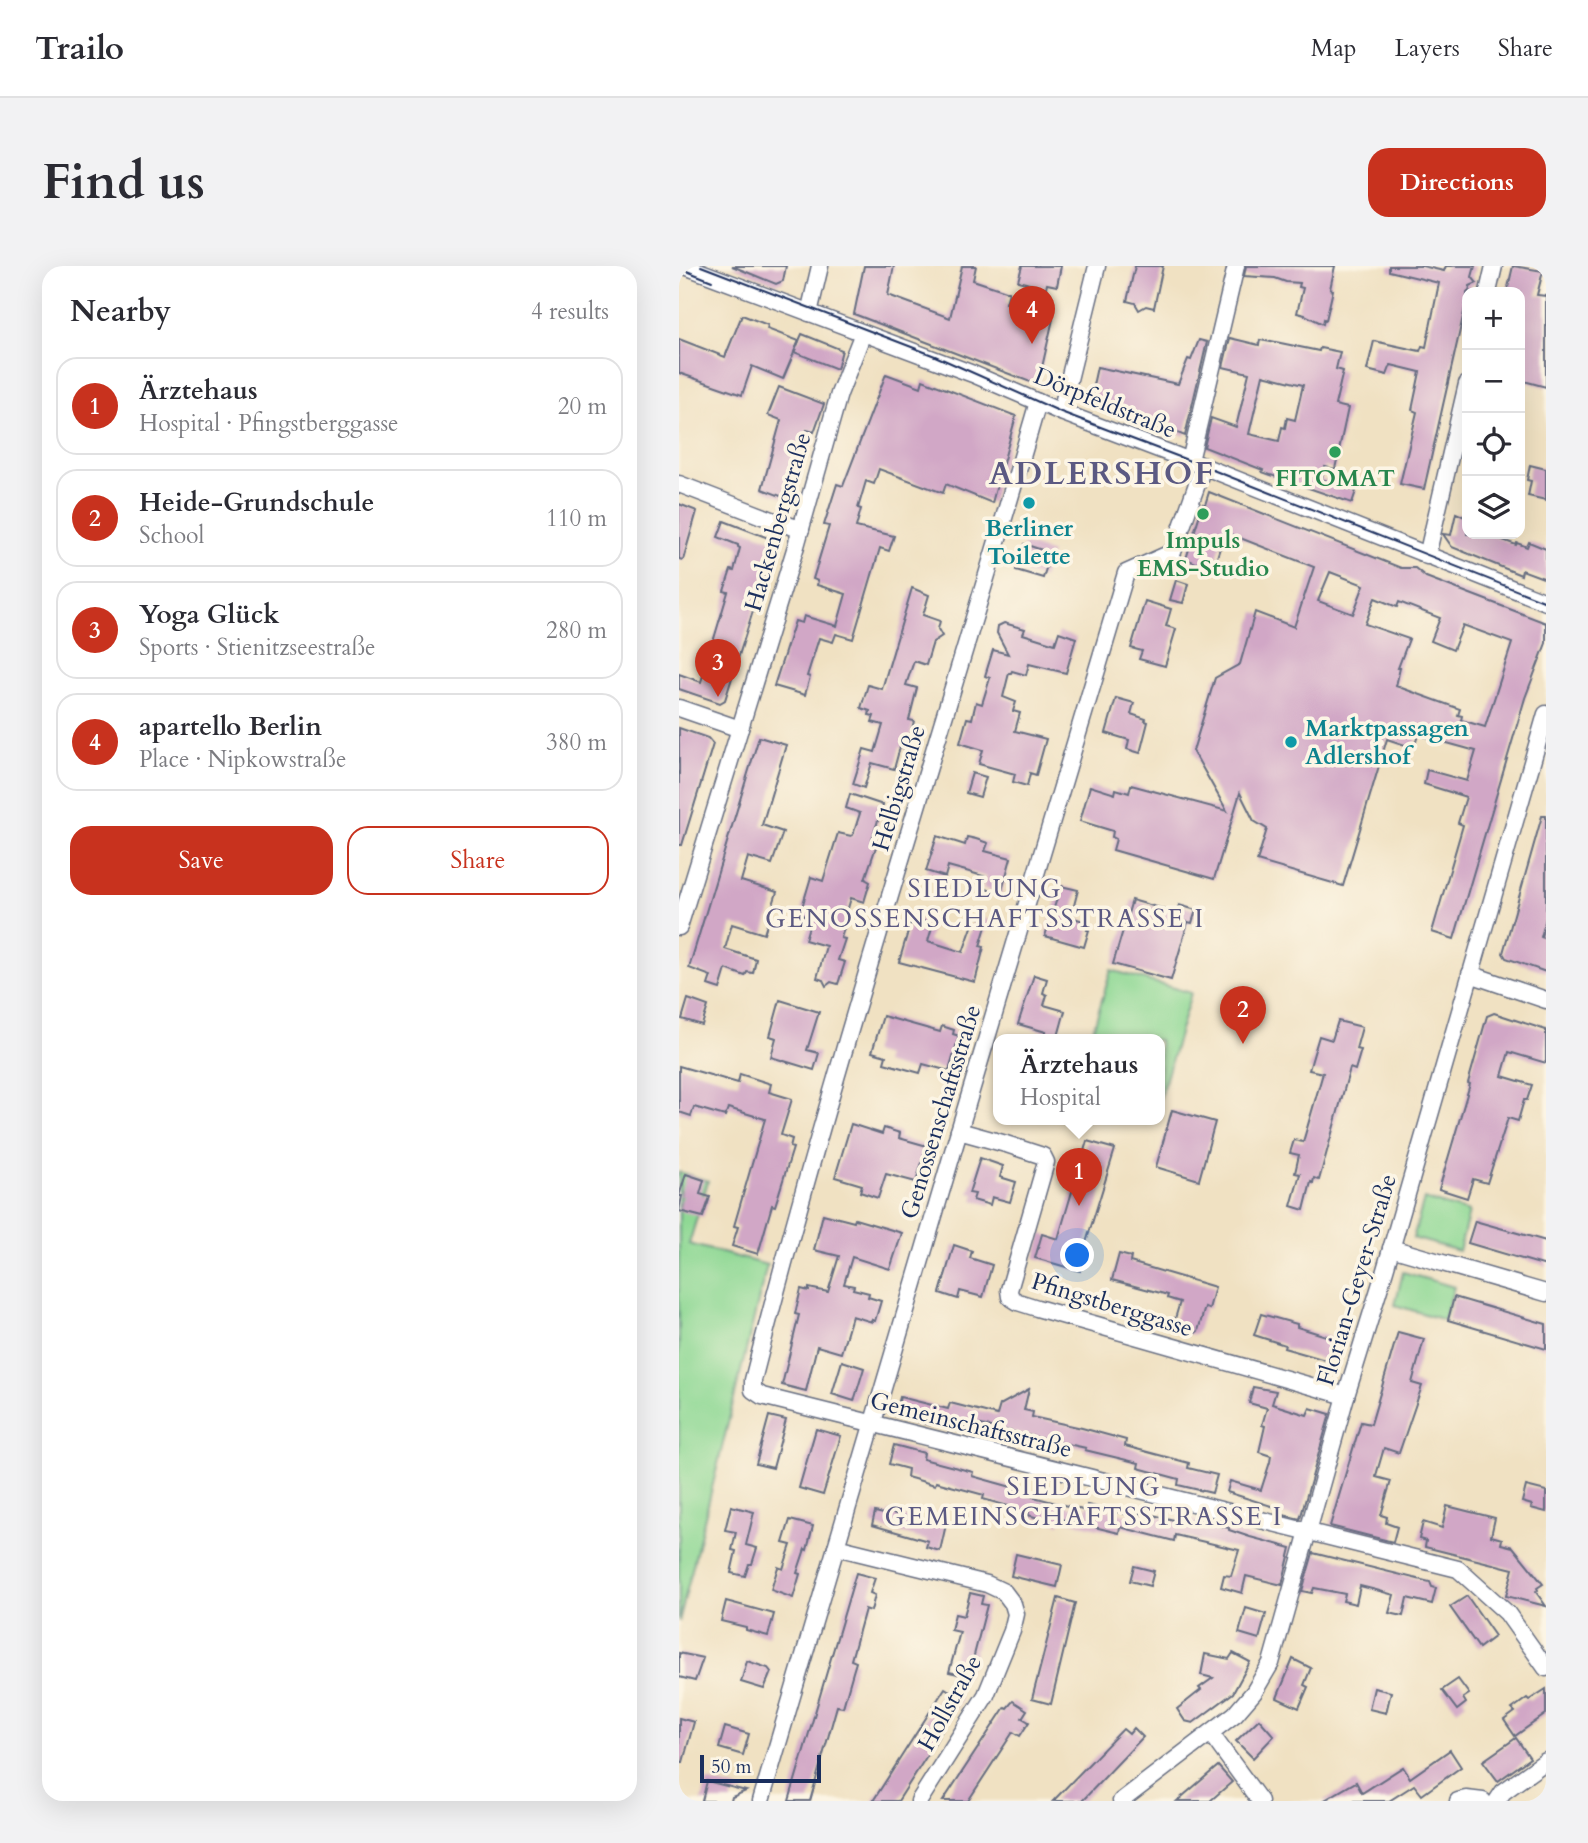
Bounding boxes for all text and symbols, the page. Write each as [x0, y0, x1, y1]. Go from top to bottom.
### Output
text: Trailo [35, 26, 124, 71]
text: Map [1311, 32, 1357, 65]
text: Layers [1395, 32, 1460, 65]
text: Share [1498, 32, 1553, 65]
button: Directions [1368, 148, 1546, 217]
text: Find us [42, 149, 205, 216]
pin: 4 [1009, 286, 1055, 344]
map controls [1462, 287, 1525, 539]
button: + [1462, 287, 1525, 350]
text: Nearby [70, 291, 171, 332]
text: 4 results [531, 296, 609, 327]
button: − [1462, 350, 1525, 413]
street label: Dörpfeldstraße [1029, 359, 1181, 447]
text: Ärztehaus [139, 373, 258, 408]
text: 1 [89, 391, 101, 422]
text: 20 m [558, 391, 607, 422]
text: Hospital · Pfingstberggasse [139, 408, 399, 439]
button: locate [1462, 413, 1525, 476]
street label: Hackenbergstraße [737, 429, 819, 615]
marker: FITOMAT [1327, 444, 1343, 460]
district label: ADLERSHOF [989, 452, 1215, 496]
place label: FITOMAT [1275, 462, 1395, 495]
button: layers [1462, 476, 1525, 539]
text: Heide-Grundschule [139, 485, 375, 520]
marker: Berliner Toilette [1021, 495, 1037, 511]
text: 2 [89, 503, 101, 534]
text: 110 m [546, 503, 607, 534]
marker: Impuls EMS-Studio [1195, 506, 1211, 522]
place label: Berliner Toilette [985, 512, 1074, 573]
text: School [139, 520, 204, 551]
place label: Impuls EMS-Studio [1137, 524, 1269, 585]
text: Yoga Glück [139, 597, 279, 632]
text: 3 [89, 615, 101, 646]
text: 280 m [546, 615, 607, 646]
text: Sports · Stienitzseestraße [139, 632, 376, 663]
pin: 3 [695, 639, 741, 697]
text: apartello Berlin [139, 709, 322, 744]
place label: Marktpassagen Adlershof [1305, 712, 1470, 773]
street label: Helbigstraße [864, 721, 934, 855]
text: 4 [89, 727, 101, 758]
text: 380 m [546, 727, 607, 758]
marker: Marktpassagen Adlershof [1283, 734, 1299, 750]
text: Place · Nipkowstraße [139, 744, 346, 775]
button: Save [70, 826, 333, 895]
button: Share [347, 826, 609, 895]
district label: SIEDLUNG GENOSSENSCHAFTSSTRASSE I [765, 871, 1205, 936]
pin: 2 [1220, 986, 1266, 1044]
street label: Genossenschaftsstraße [893, 1001, 989, 1223]
popup [993, 1034, 1165, 1125]
text: Ärztehaus [1020, 1047, 1138, 1082]
text: Hospital [1020, 1082, 1101, 1113]
pin: 1 [1056, 1148, 1102, 1206]
street label: Florian-Geyer-Straße [1309, 1170, 1405, 1390]
your location [1060, 1238, 1094, 1272]
street label: Pfingstberggasse [1027, 1265, 1197, 1345]
street label: Gemeinschaftsstraße [867, 1384, 1075, 1466]
district label: SIEDLUNG GEMEINSCHAFTSSTRASSE I [885, 1469, 1283, 1534]
street label: Hollstraße [910, 1649, 990, 1757]
scale bar [700, 1752, 821, 1784]
text: 50 m [711, 1754, 752, 1780]

